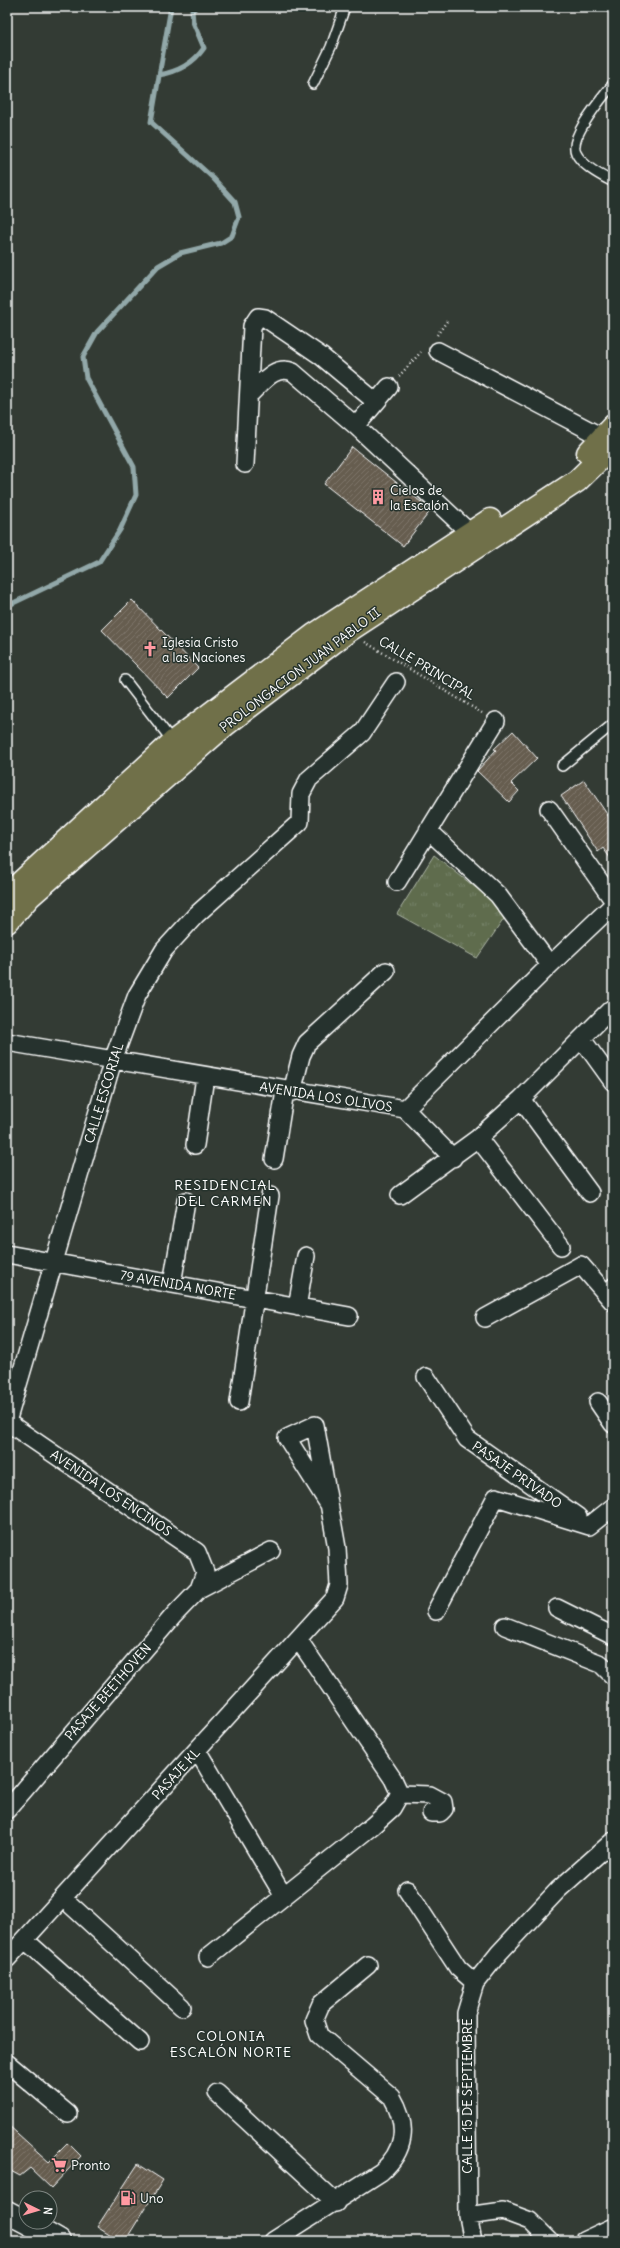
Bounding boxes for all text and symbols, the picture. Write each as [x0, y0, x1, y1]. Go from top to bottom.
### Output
place label: Cielos de la Escalón [390, 482, 449, 514]
building icon: Cielos de la Escalón [369, 488, 387, 506]
street label: PROLONGACION JUAN PABLO II [216, 604, 384, 736]
street label: CALLE PRINCIPAL [376, 632, 478, 704]
place label: Iglesia Cristo a las Naciones [162, 634, 245, 666]
church icon: Iglesia Cristo a las Naciones [141, 640, 159, 658]
street label: CALLE ESCORIAL [81, 1041, 127, 1145]
street label: AVENIDA LOS OLIVOS [258, 1078, 394, 1116]
district label: RESIDENCIAL DEL CARMEN [174, 1176, 276, 1210]
street label: 79 AVENIDA NORTE [119, 1266, 238, 1304]
street label: PASAJE PRIVADO [469, 1438, 565, 1512]
street label: AVENIDA LOS ENCINOS [47, 1446, 175, 1540]
street label: PASAJE BEETHOVEN [61, 1640, 155, 1744]
street label: PASAJE KL [148, 1745, 204, 1803]
street label: CALLE 15 DE SEPTIEMBRE [459, 2018, 476, 2174]
district label: COLONIA ESCALÓN NORTE [170, 2027, 292, 2061]
supermarket icon: Pronto [50, 2156, 68, 2174]
place label: Pronto [71, 2157, 110, 2174]
fuel station icon: Uno [119, 2189, 137, 2207]
north arrow [18, 2190, 58, 2230]
place label: Uno [140, 2190, 164, 2207]
text: N [41, 2206, 55, 2215]

